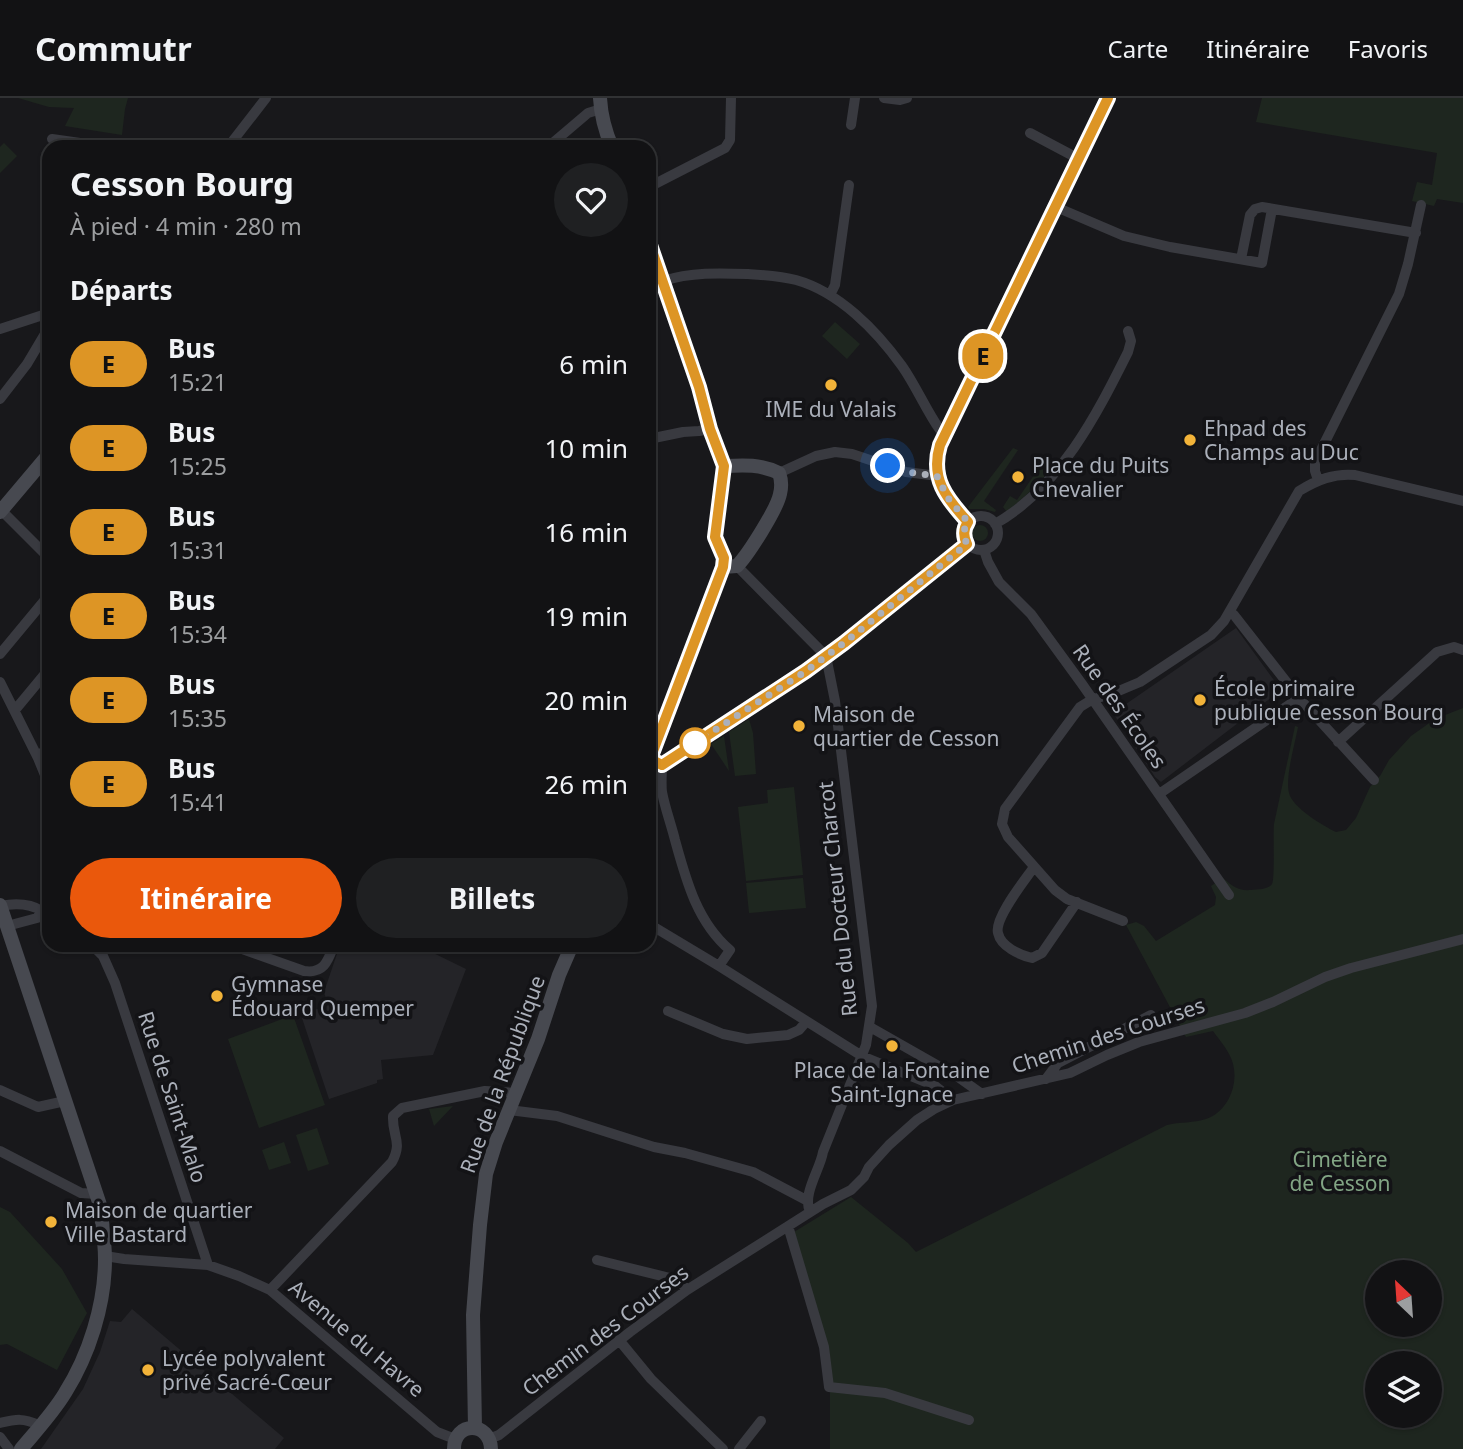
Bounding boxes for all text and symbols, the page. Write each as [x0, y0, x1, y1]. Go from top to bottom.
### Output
text: Commutr [35, 26, 192, 71]
text: Carte [1108, 32, 1168, 65]
text: Itinéraire [1206, 32, 1310, 65]
text: Favoris [1348, 32, 1428, 65]
text: Cesson Bourg [70, 161, 294, 206]
button: heart [554, 163, 628, 237]
text: À pied · 4 min · 280 m [70, 210, 302, 242]
text: Départs [70, 272, 173, 308]
text: Bus [168, 330, 215, 366]
line badge: E [960, 333, 1006, 379]
text: E [976, 339, 990, 372]
text: 6 min [559, 346, 628, 382]
text: E [102, 347, 115, 380]
text: 15:21 [168, 366, 227, 398]
marker: IME du Valais [823, 377, 839, 393]
place label: IME du Valais [765, 395, 897, 423]
text: Bus [168, 414, 215, 450]
place label: Ehpad des Champs au Duc [1204, 414, 1359, 466]
text: 10 min [544, 430, 628, 466]
text: E [102, 431, 115, 464]
marker: Ehpad des Champs au Duc [1182, 432, 1198, 448]
your location [870, 448, 905, 483]
text: 15:25 [168, 450, 227, 482]
place label: Place du Puits Chevalier [1032, 451, 1169, 503]
marker: Place du Puits Chevalier [1010, 469, 1026, 485]
text: Bus [168, 498, 215, 534]
text: 16 min [544, 514, 628, 550]
text: E [102, 515, 115, 548]
text: 15:31 [168, 534, 227, 566]
text: Bus [168, 582, 215, 618]
text: 19 min [544, 598, 628, 634]
text: E [102, 599, 115, 632]
text: 15:34 [168, 618, 227, 650]
street label: Rue des Écoles [1067, 638, 1173, 774]
text: Bus [168, 666, 215, 702]
place label: École primaire publique Cesson Bourg [1214, 674, 1444, 726]
text: 20 min [544, 682, 628, 718]
text: E [102, 683, 115, 716]
marker: École primaire publique Cesson Bourg [1192, 692, 1208, 708]
place label: Maison de quartier de Cesson [813, 700, 999, 752]
text: 15:35 [168, 702, 227, 734]
marker: Maison de quartier de Cesson [791, 718, 807, 734]
unlabelled marker [680, 728, 710, 758]
text: Bus [168, 750, 215, 786]
text: 26 min [544, 766, 628, 802]
text: E [102, 767, 115, 800]
street label: Rue du Docteur Charcot [811, 780, 863, 1018]
text: 15:41 [168, 786, 227, 818]
button: Itinéraire [70, 858, 342, 938]
button: Billets [356, 858, 628, 938]
place label: Gymnase Édouard Quemper [231, 970, 414, 1022]
street label: Rue de la République [453, 971, 551, 1177]
marker: Gymnase Édouard Quemper [209, 988, 225, 1004]
street label: Chemin des Courses [1008, 991, 1208, 1079]
street label: Rue de Saint-Malo [132, 1008, 214, 1186]
marker: Place de la Fontaine Saint-Ignace [884, 1038, 900, 1054]
place label: Place de la Fontaine Saint-Ignace [794, 1056, 990, 1108]
park label: Cimetière de Cesson [1289, 1145, 1391, 1197]
place label: Maison de quartier Ville Bastard [65, 1196, 253, 1248]
marker: Maison de quartier Ville Bastard [43, 1214, 59, 1230]
street label: Chemin des Courses [516, 1258, 694, 1402]
north arrow [1365, 1260, 1442, 1337]
map controls [1365, 1260, 1442, 1428]
street label: Avenue du Havre [283, 1273, 431, 1403]
place label: Lycée polyvalent privé Sacré-Cœur [162, 1344, 332, 1396]
button: layers [1365, 1351, 1442, 1428]
marker: Lycée polyvalent privé Sacré-Cœur [140, 1362, 156, 1378]

